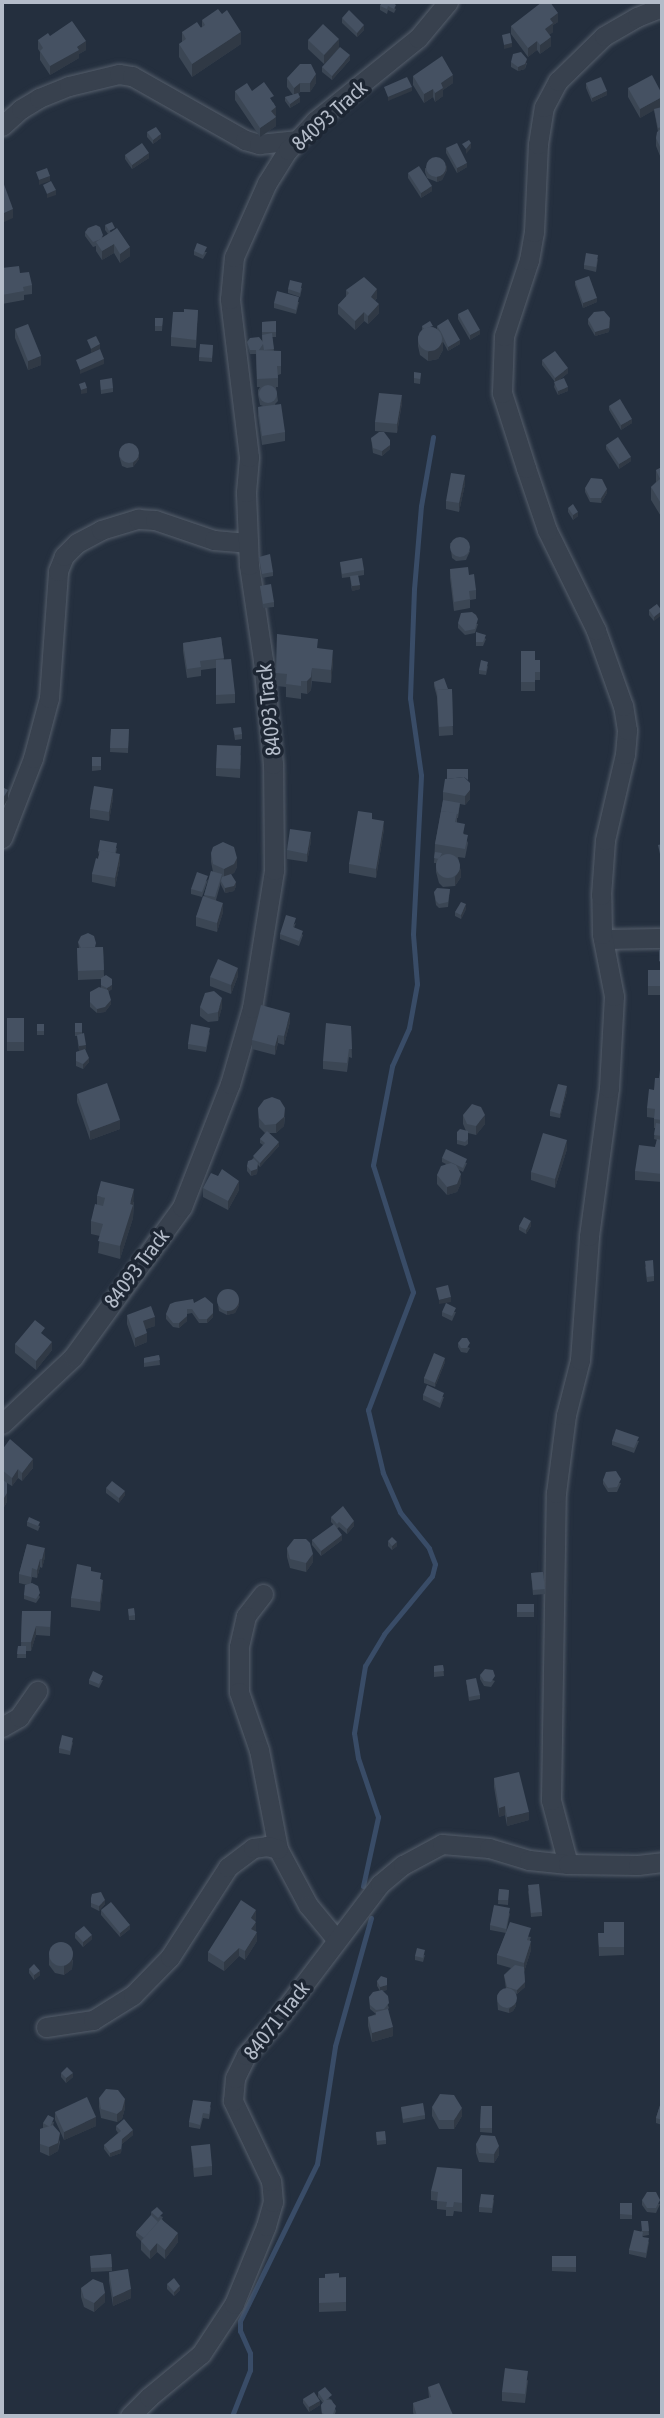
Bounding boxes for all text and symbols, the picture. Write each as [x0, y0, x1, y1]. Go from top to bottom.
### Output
street label: 84093 Track [286, 75, 372, 155]
street label: 84093 Track [251, 663, 285, 757]
street label: 84093 Track [98, 1223, 174, 1313]
street label: 84071 Track [238, 1976, 314, 2064]

